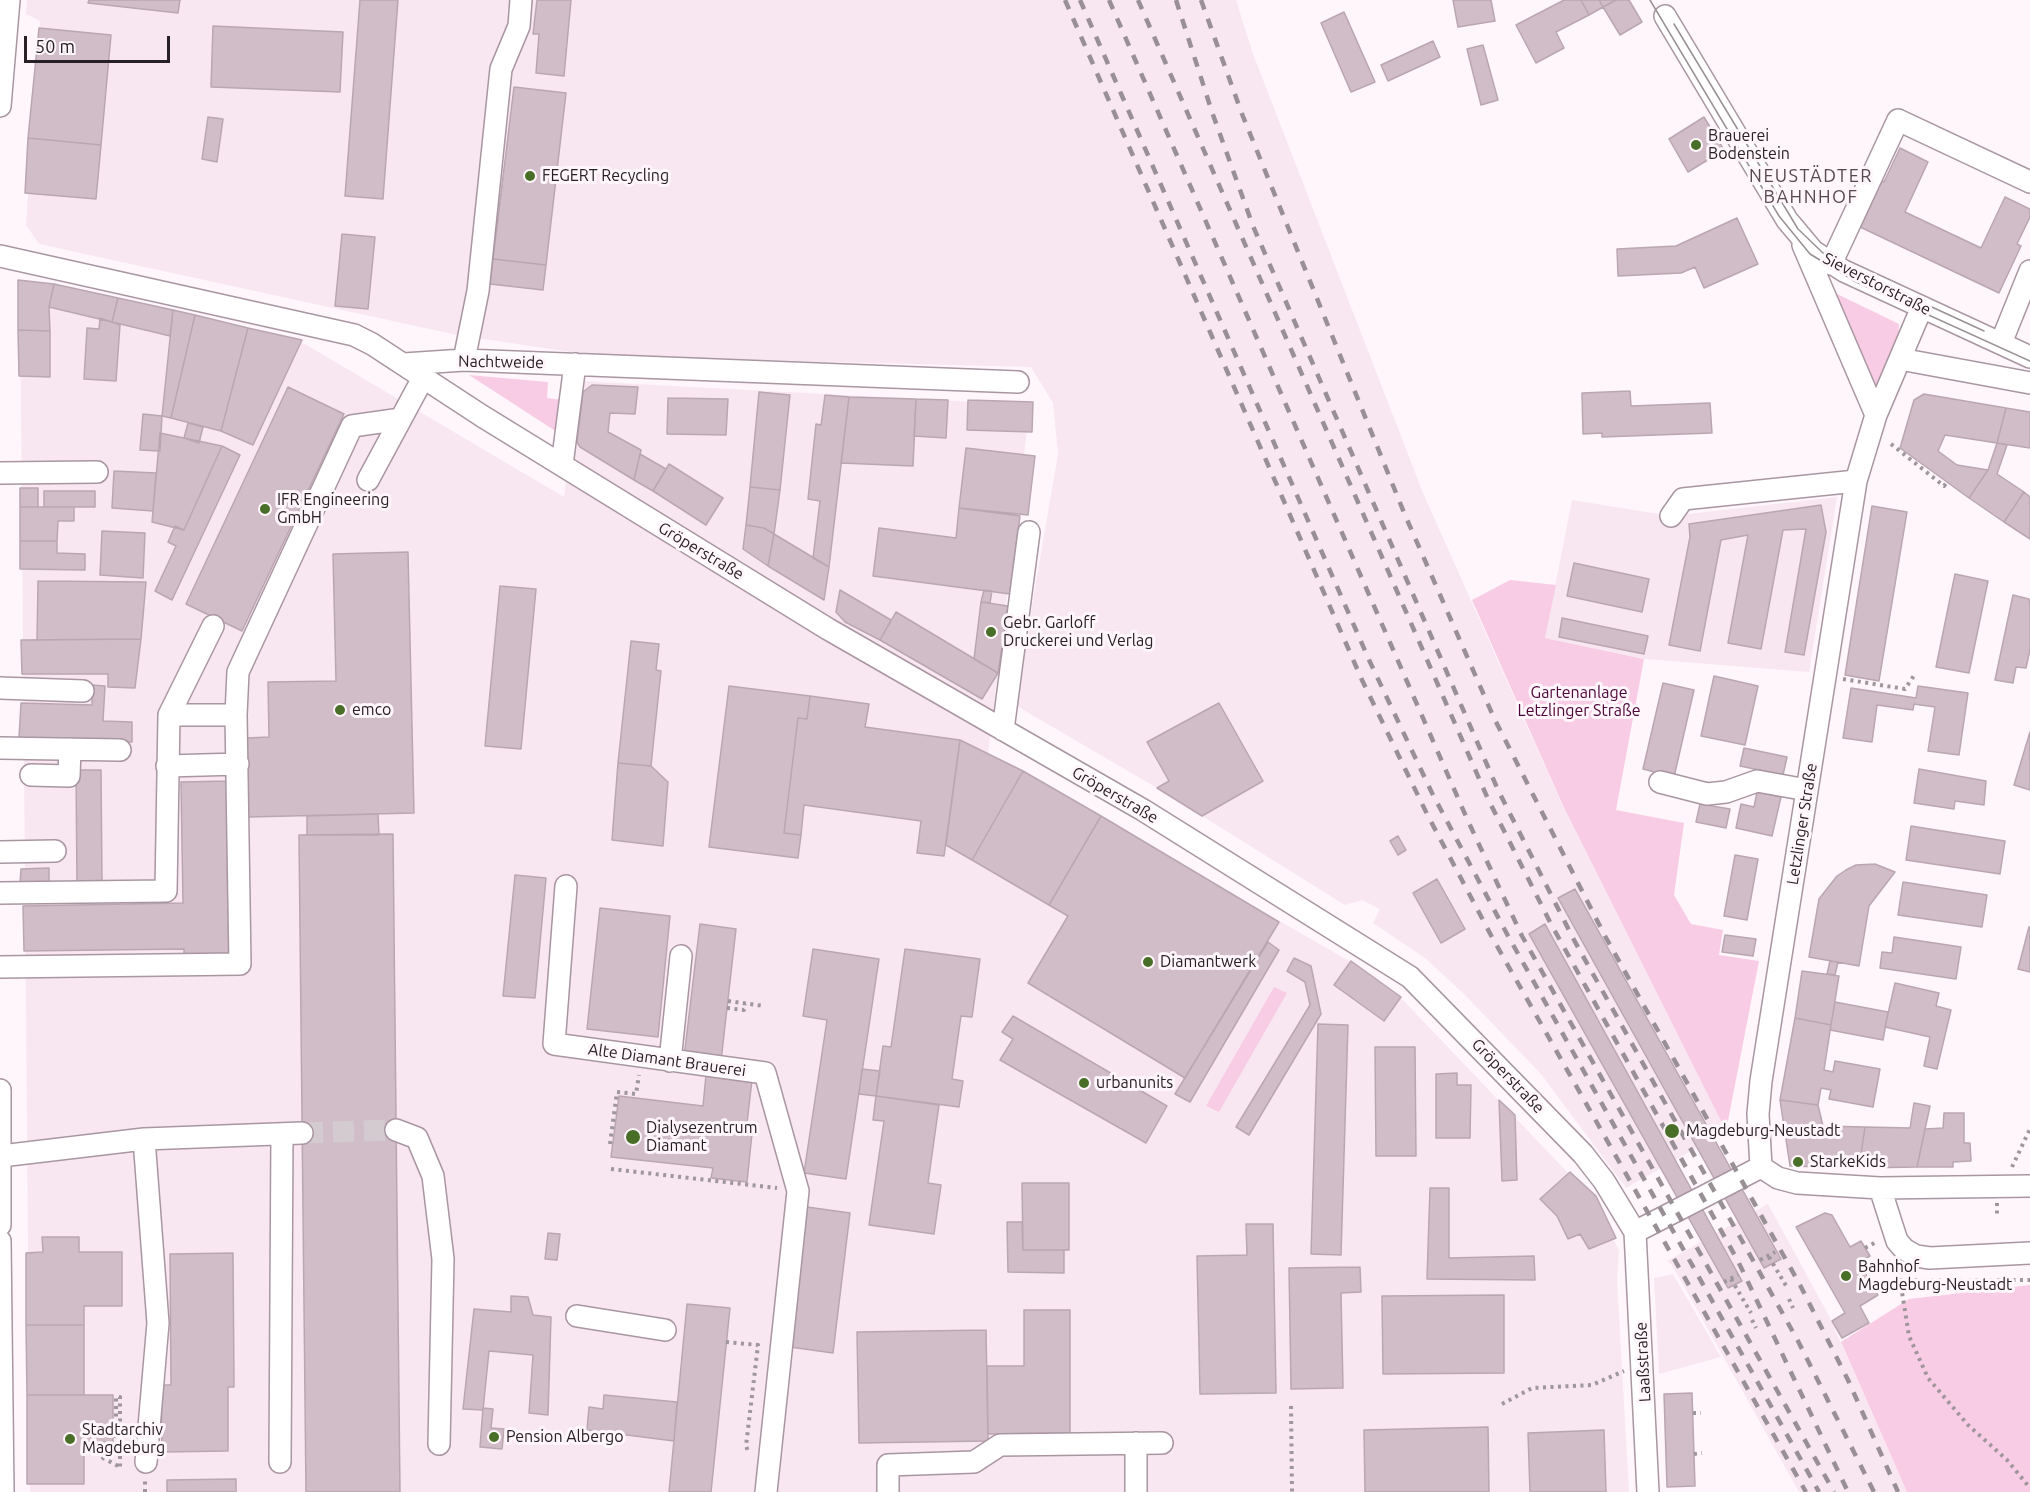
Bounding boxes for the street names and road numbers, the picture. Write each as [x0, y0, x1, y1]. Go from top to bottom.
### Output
street label: Sieverstorstraße [1820, 249, 1934, 319]
street label: Nachtweide [458, 352, 544, 372]
street label: Gröperstraße [655, 518, 747, 584]
street label: Letzlinger Straße [1783, 762, 1821, 886]
street label: Gröperstraße [1069, 763, 1161, 827]
street label: Gröperstraße [1468, 1035, 1548, 1117]
street label: Alte Diamant Brauerei [587, 1039, 747, 1081]
street label: Laaßstraße [1631, 1321, 1655, 1403]

